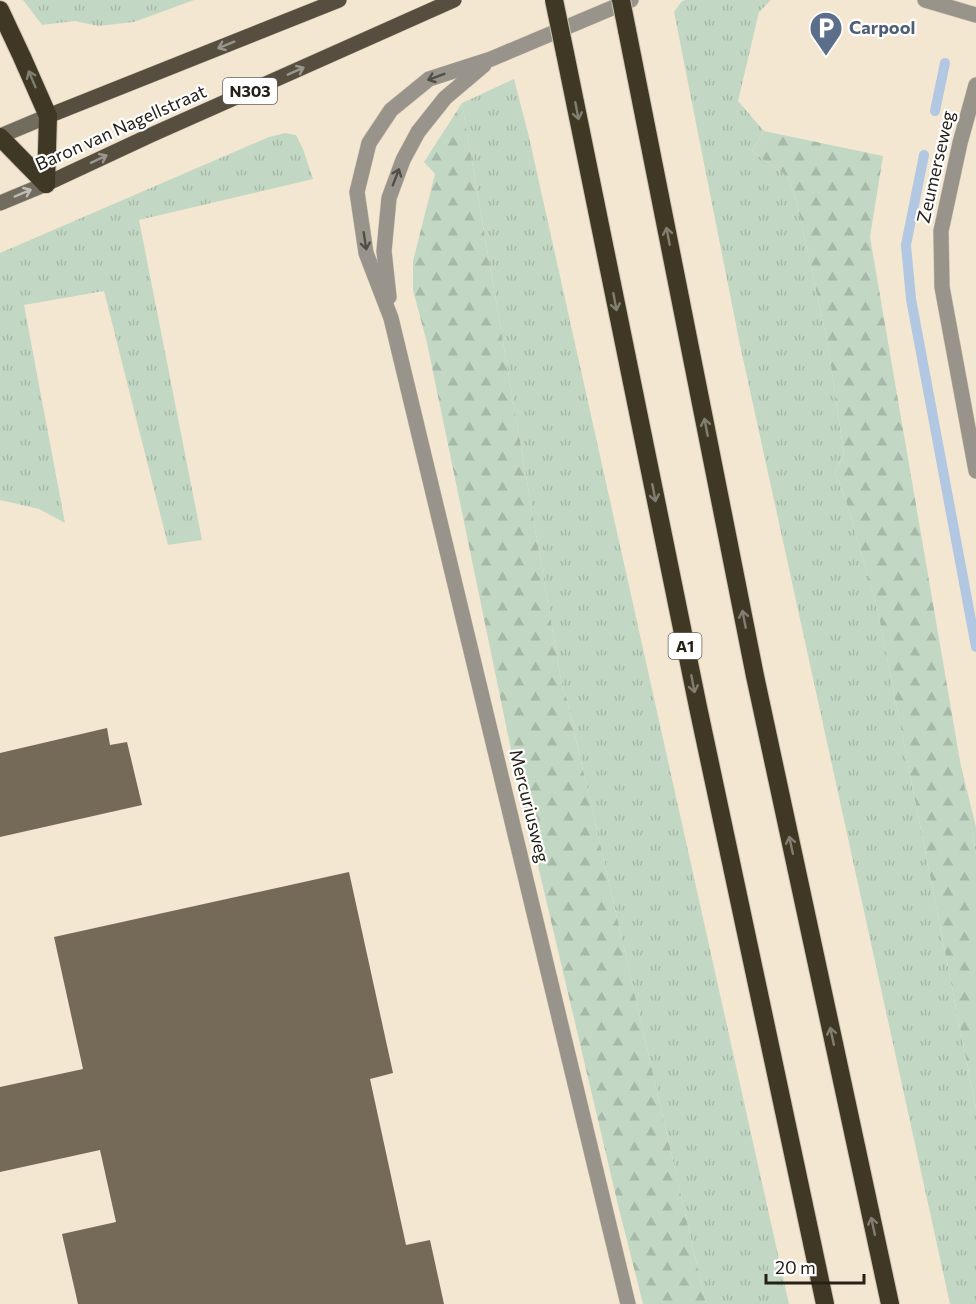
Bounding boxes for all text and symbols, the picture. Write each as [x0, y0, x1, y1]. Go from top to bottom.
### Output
parking icon: Carpool [808, 10, 844, 57]
place label: Carpool [849, 16, 915, 38]
one-way arrow [217, 40, 236, 51]
one-way arrow [286, 64, 304, 76]
one-way arrow [26, 71, 37, 89]
one-way arrow [427, 73, 446, 84]
road number: N303 [223, 78, 277, 104]
street label: Baron van Nagellstraat [32, 79, 209, 175]
one-way arrow [572, 100, 583, 120]
street label: Zeumerseweg [911, 108, 959, 225]
one-way arrow [89, 153, 107, 165]
one-way arrow [391, 169, 402, 187]
one-way arrow [13, 187, 32, 198]
one-way arrow [662, 227, 673, 246]
one-way arrow [359, 230, 370, 250]
one-way arrow [610, 292, 622, 311]
one-way arrow [700, 418, 711, 438]
one-way arrow [649, 483, 660, 502]
one-way arrow [738, 609, 749, 629]
road number: A1 [668, 633, 702, 659]
one-way arrow [688, 674, 699, 693]
street label: Mercuriusweg [505, 747, 555, 865]
one-way arrow [785, 836, 797, 855]
one-way arrow [826, 1026, 837, 1046]
one-way arrow [867, 1217, 878, 1237]
scale bar [766, 1247, 864, 1285]
text: 20 m [775, 1256, 816, 1278]

